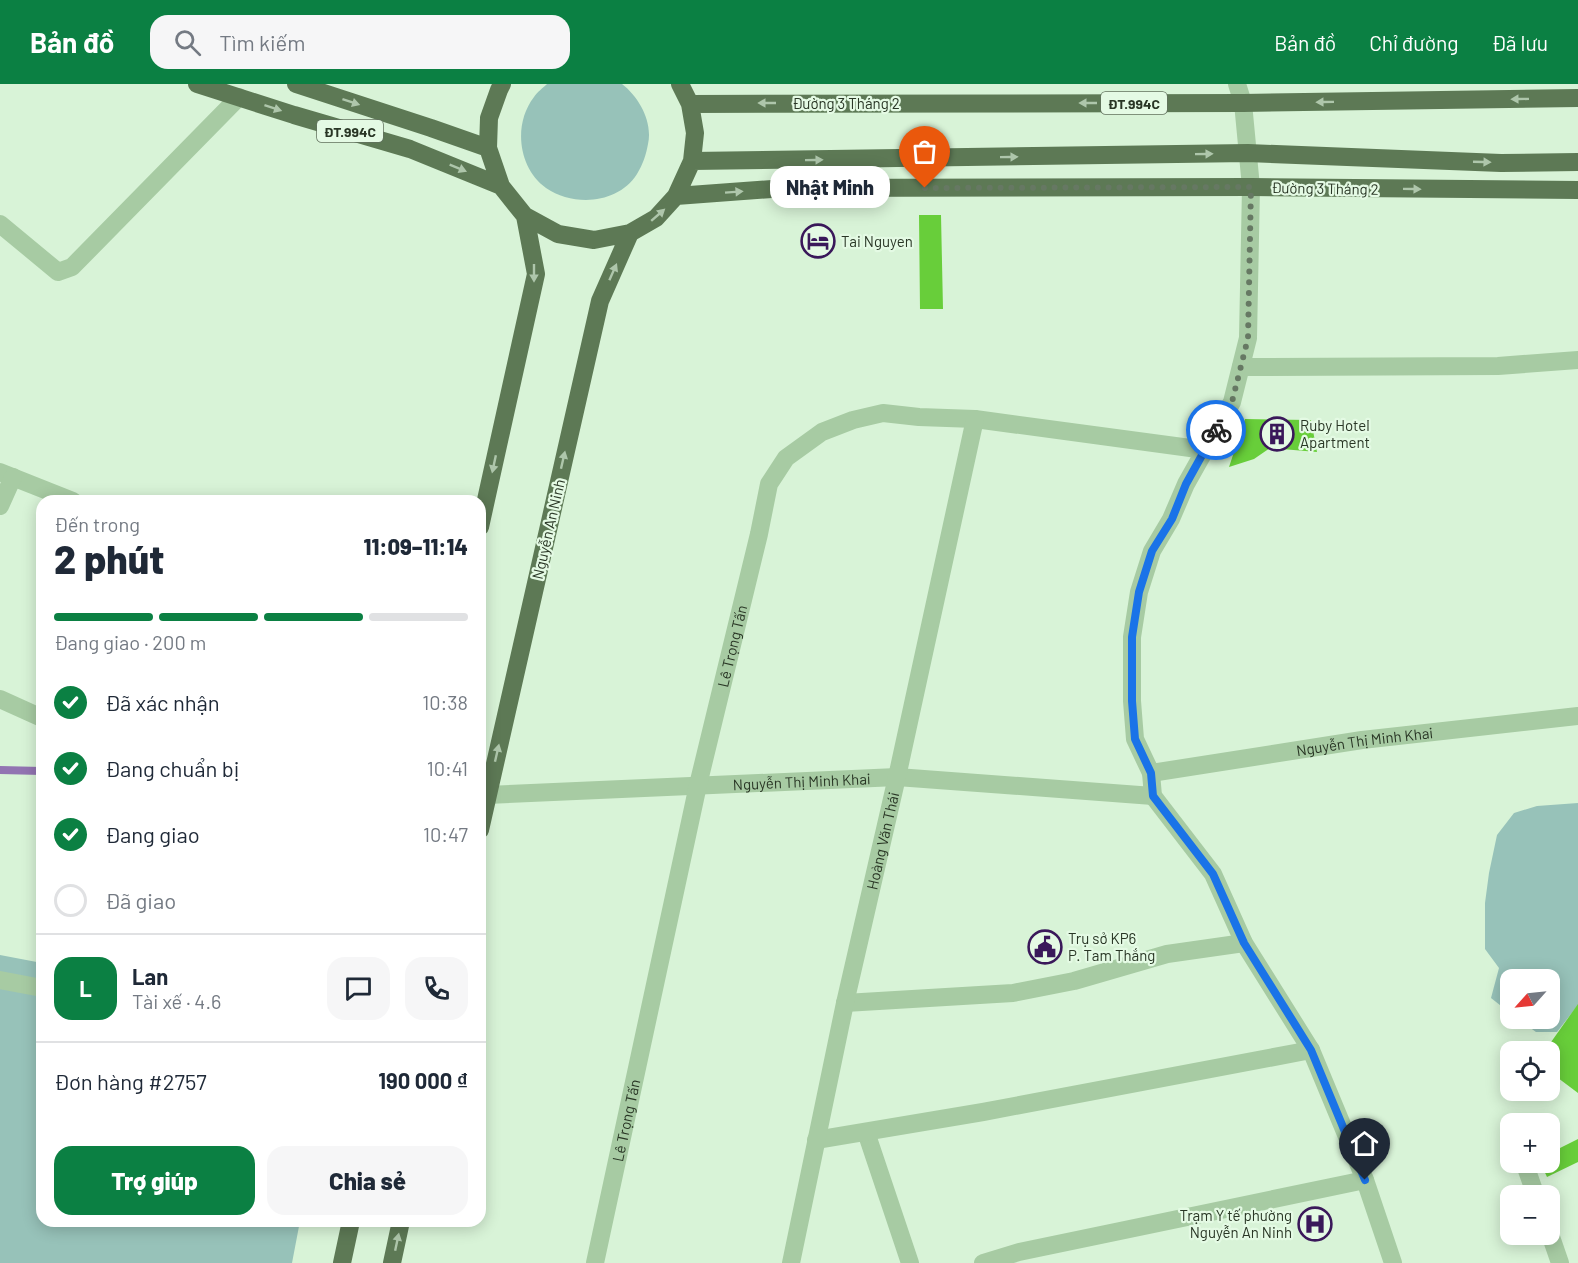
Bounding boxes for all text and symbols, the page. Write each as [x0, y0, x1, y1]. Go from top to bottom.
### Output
search box [150, 15, 570, 69]
text: Bản đồ [30, 25, 114, 59]
icon: search [171, 26, 204, 59]
text: Tìm kiếm [219, 29, 306, 55]
text: Bản đồ [1274, 30, 1336, 55]
text: Chỉ đường [1369, 30, 1458, 55]
text: Đã lưu [1491, 30, 1548, 55]
road number: ĐT.994C [1101, 92, 1167, 114]
street label: Đường 3 Tháng 2 [792, 94, 900, 112]
one-way arrow [1510, 94, 1529, 104]
one-way arrow [1315, 97, 1334, 107]
one-way arrow [342, 98, 360, 107]
one-way arrow [757, 98, 776, 108]
one-way arrow [1078, 98, 1097, 108]
one-way arrow [264, 104, 282, 113]
road number: ĐT.994C [317, 120, 383, 142]
pin [899, 126, 950, 188]
icon: bag [908, 135, 941, 168]
one-way arrow [1194, 149, 1213, 159]
one-way arrow [999, 152, 1018, 162]
one-way arrow [804, 155, 823, 164]
one-way arrow [1473, 157, 1492, 167]
one-way arrow [450, 163, 468, 173]
callout: Nhật Minh [769, 167, 889, 209]
text: Nhật Minh [786, 175, 874, 199]
street label: Đường 3 Tháng 2 [1271, 178, 1379, 198]
one-way arrow [1403, 184, 1422, 194]
one-way arrow [725, 187, 744, 197]
one-way arrow [650, 208, 665, 221]
hotel icon: Tai Nguyen [800, 223, 836, 259]
place label: Tai Nguyen [841, 232, 913, 250]
one-way arrow [608, 263, 617, 280]
one-way arrow [529, 264, 539, 283]
courier [1186, 400, 1246, 460]
icon: bike [1200, 414, 1233, 447]
building icon: Ruby Hotel Apartment [1259, 416, 1295, 452]
place label: Ruby Hotel Apartment [1300, 416, 1370, 451]
one-way arrow [559, 451, 569, 469]
one-way arrow [489, 455, 498, 474]
street label: Nguyễn An Ninh [528, 477, 568, 581]
text: Đến trong [54, 512, 140, 536]
text: 11:09–11:14 [363, 533, 468, 559]
text: 2 phút [54, 535, 164, 582]
street label: Lê Trọng Tấn [713, 603, 750, 689]
text: Đang giao · 200 m [54, 630, 206, 654]
icon: check [54, 686, 87, 719]
text: Đã xác nhận [105, 689, 220, 715]
text: 10:38 [422, 690, 468, 714]
street label: Nguyễn Thị Minh Khai [1295, 723, 1434, 759]
one-way arrow [492, 743, 502, 762]
icon: check [54, 752, 87, 785]
text: Đang chuẩn bị [105, 755, 239, 781]
text: 10:41 [427, 756, 468, 780]
street label: Nguyễn Thị Minh Khai [732, 769, 871, 793]
street label: Hoàng Văn Thái [862, 790, 902, 891]
icon: check [54, 818, 87, 851]
text: Đang giao [105, 821, 200, 847]
text: 10:47 [423, 822, 468, 846]
text: Đã giao [105, 887, 176, 913]
public building icon: Trụ sở KP6 P. Tam Thắng [1027, 929, 1063, 965]
place label: Trụ sở KP6 P. Tam Thắng [1068, 929, 1155, 964]
button: chat [327, 957, 390, 1020]
button: phone [405, 957, 468, 1020]
text: Lan [132, 963, 168, 989]
north arrow [1500, 969, 1560, 1029]
map controls [1500, 969, 1560, 1245]
text: L [79, 975, 92, 1001]
text: Tài xế · 4.6 [132, 989, 221, 1013]
button: locate [1500, 1041, 1560, 1101]
text: 190 000 ₫ [378, 1067, 468, 1093]
text: Đơn hàng #2757 [54, 1068, 207, 1094]
street label: Lê Trọng Tấn [608, 1077, 643, 1163]
button: + [1500, 1113, 1560, 1173]
pin [1339, 1118, 1390, 1180]
icon: home [1348, 1127, 1381, 1160]
button: Trợ giúp [54, 1146, 255, 1215]
button: Chia sẻ [267, 1146, 468, 1215]
button: − [1500, 1185, 1560, 1245]
place label: Trạm Y tế phường Nguyễn An Ninh [1179, 1206, 1292, 1241]
hospital icon: Trạm Y tế phường Nguyễn An Ninh [1297, 1206, 1333, 1242]
one-way arrow [393, 1232, 402, 1251]

